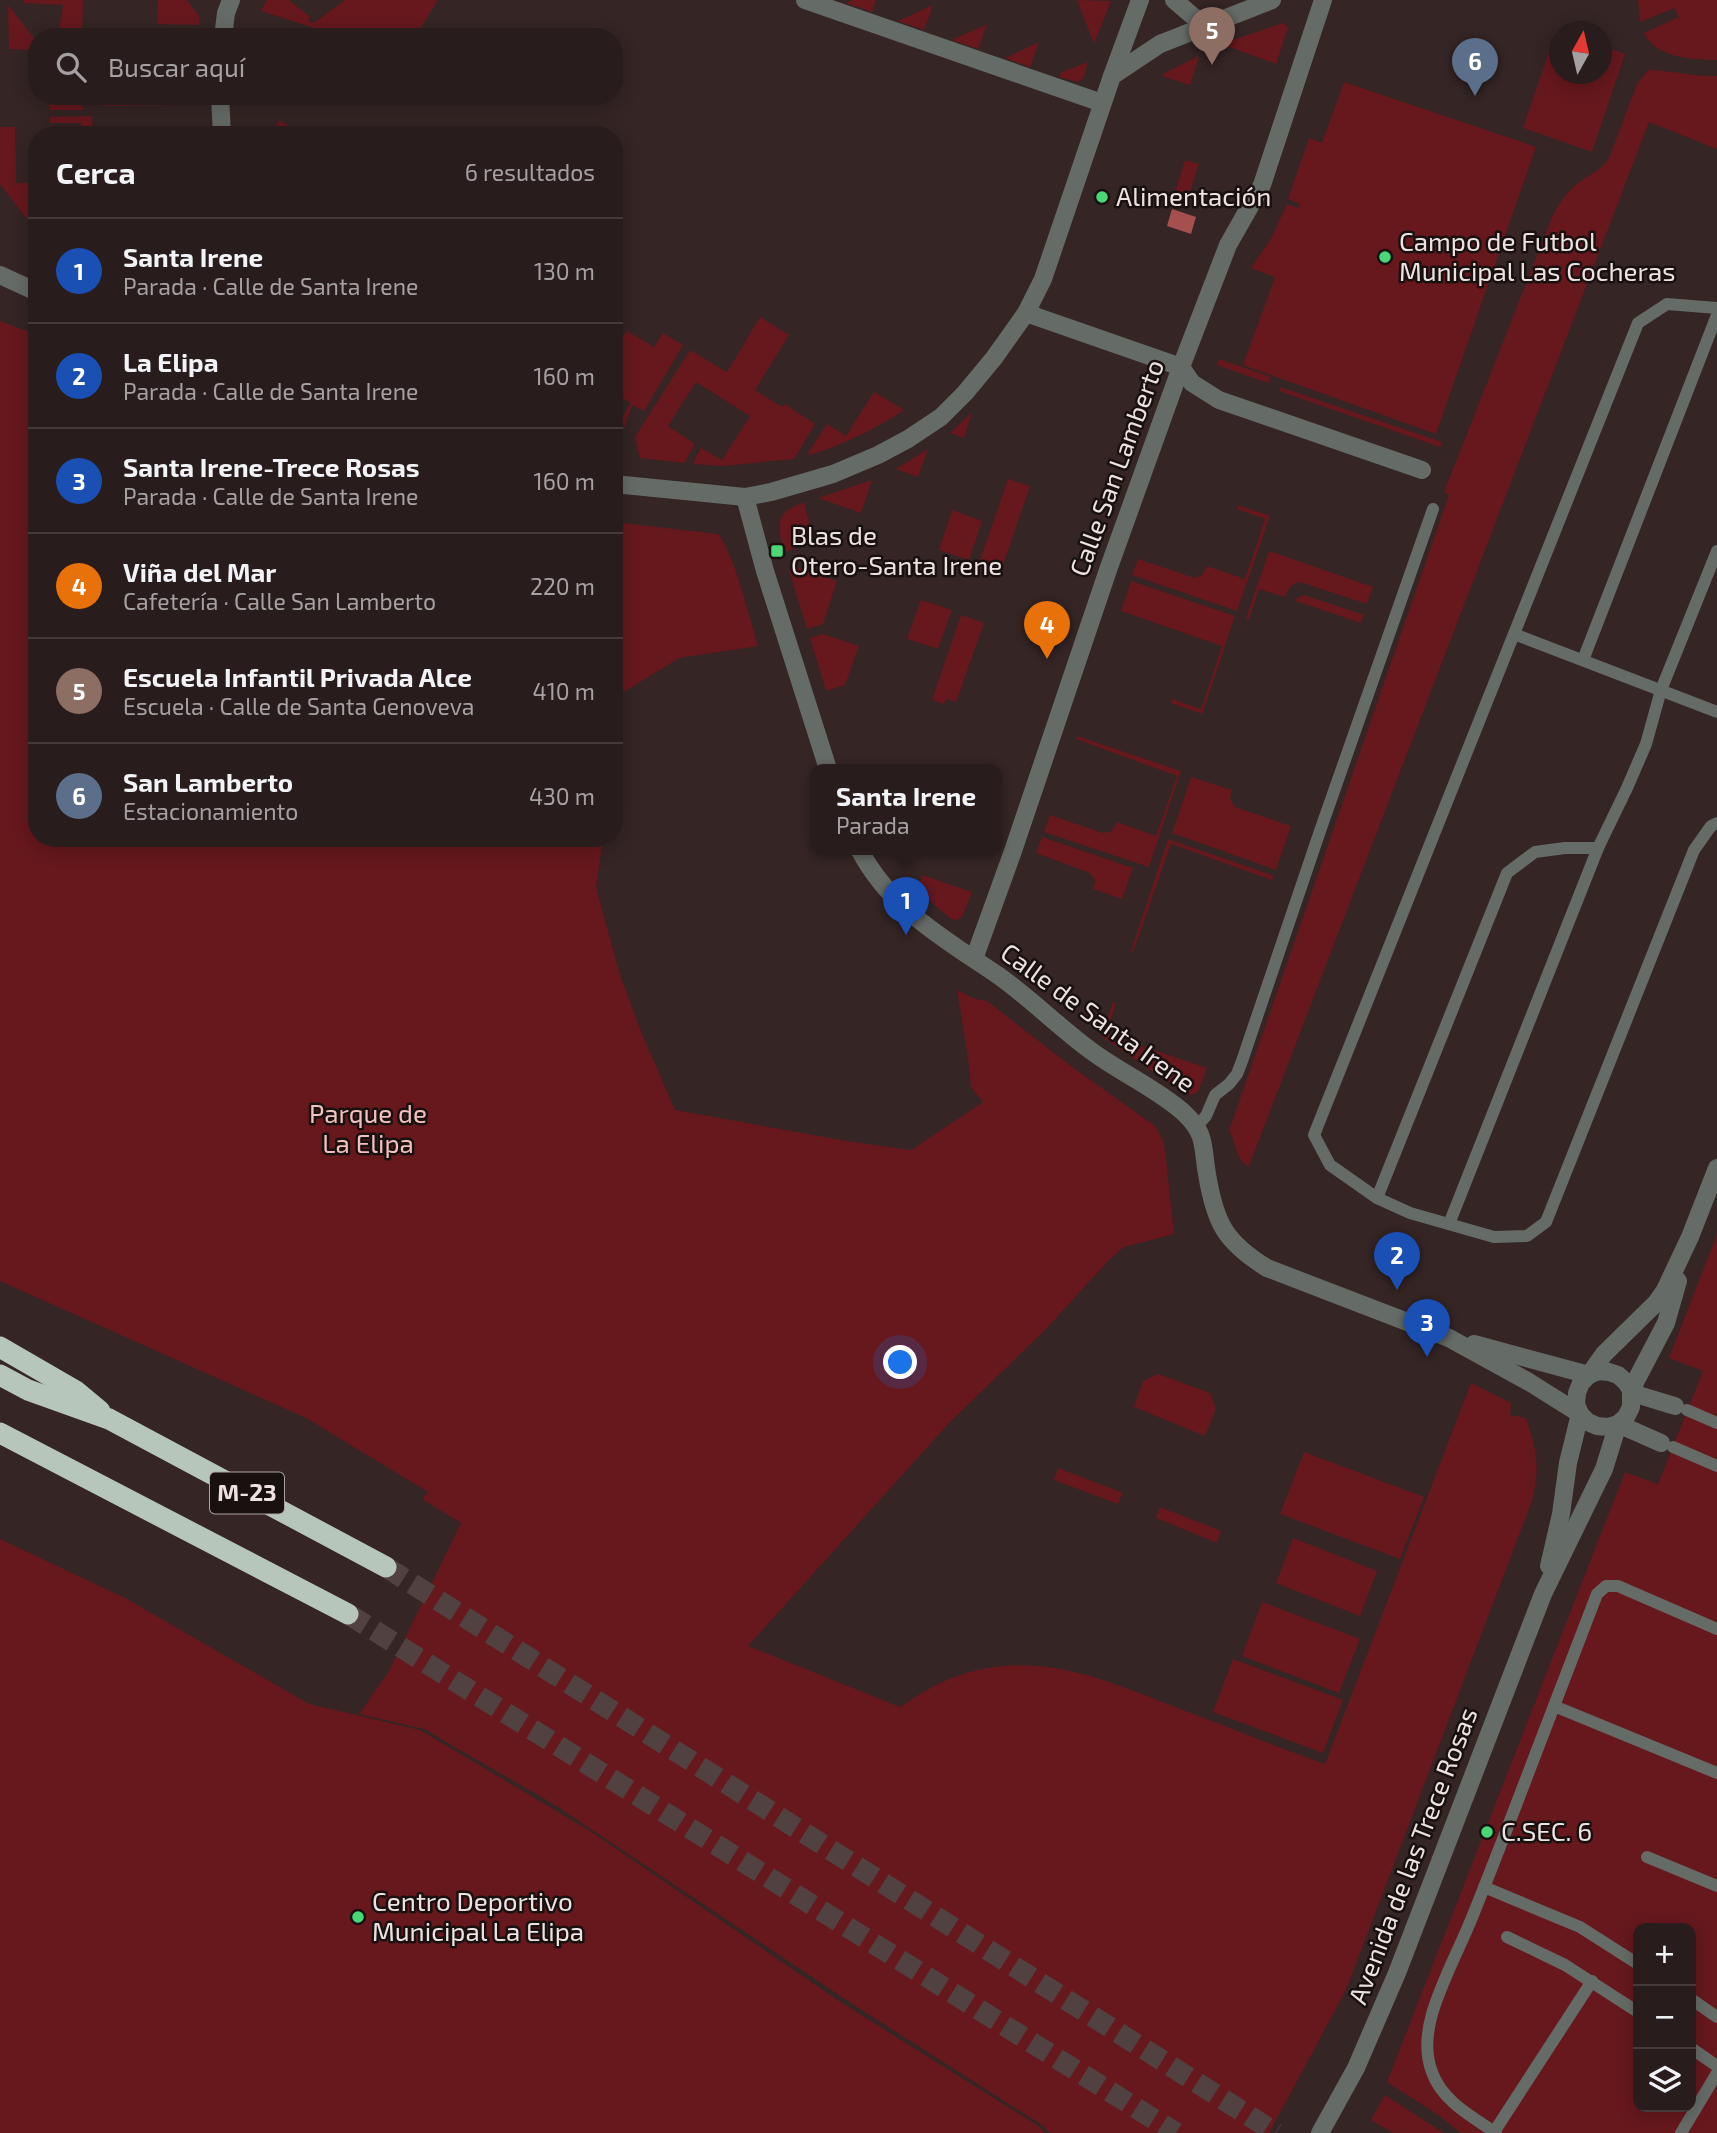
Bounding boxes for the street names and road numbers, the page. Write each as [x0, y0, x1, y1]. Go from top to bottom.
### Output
street label: Calle San Lamberto [1062, 355, 1169, 580]
street label: Calle de Santa Irene [996, 936, 1202, 1098]
road number: M-23 [210, 1472, 284, 1513]
street label: Avenida de las Trece Rosas [1341, 1703, 1483, 2008]

